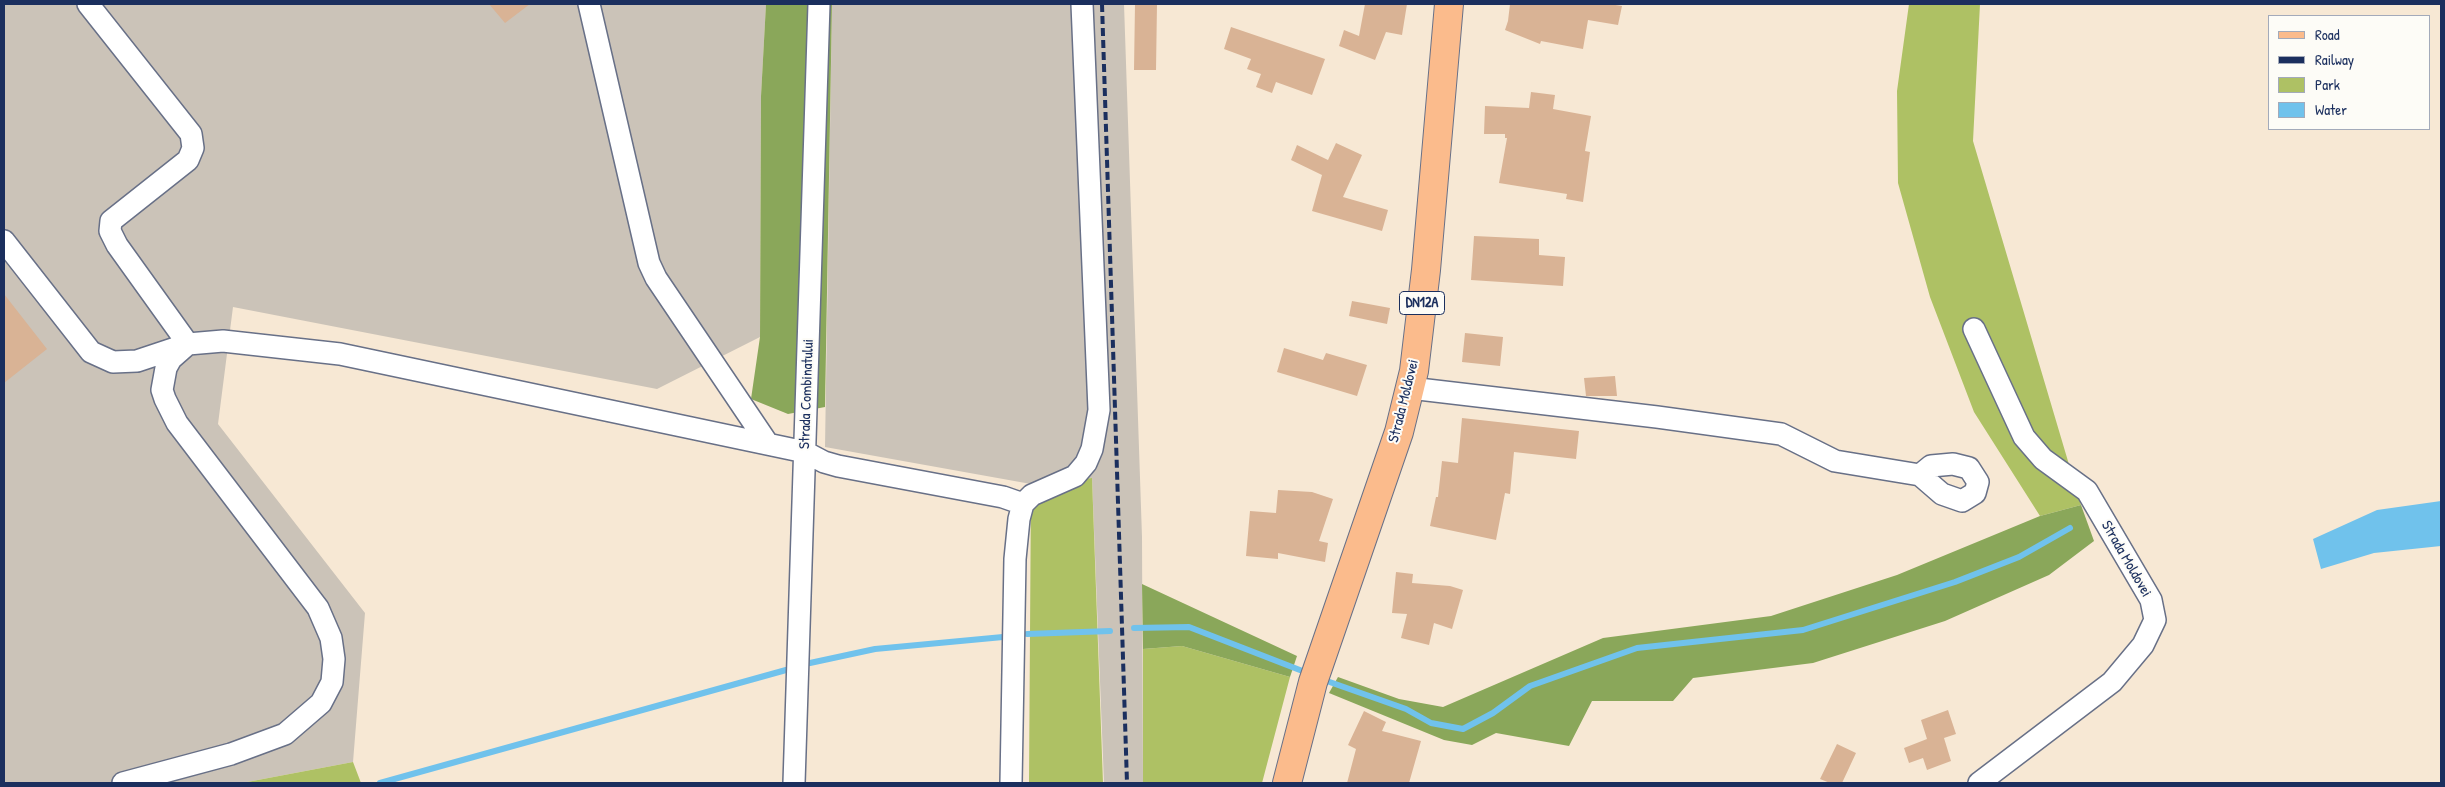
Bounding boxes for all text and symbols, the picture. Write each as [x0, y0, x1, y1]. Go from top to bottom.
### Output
legend [2268, 15, 2430, 130]
text: Road [2315, 24, 2340, 45]
text: Railway [2315, 49, 2354, 70]
text: Park [2315, 74, 2340, 95]
text: Water [2315, 99, 2347, 120]
road number: DN12A [1400, 292, 1444, 314]
street label: Strada Combinatului [796, 339, 818, 449]
street label: Strada Moldovei [1385, 358, 1423, 444]
street label: Strada Moldovei [2097, 518, 2155, 600]

